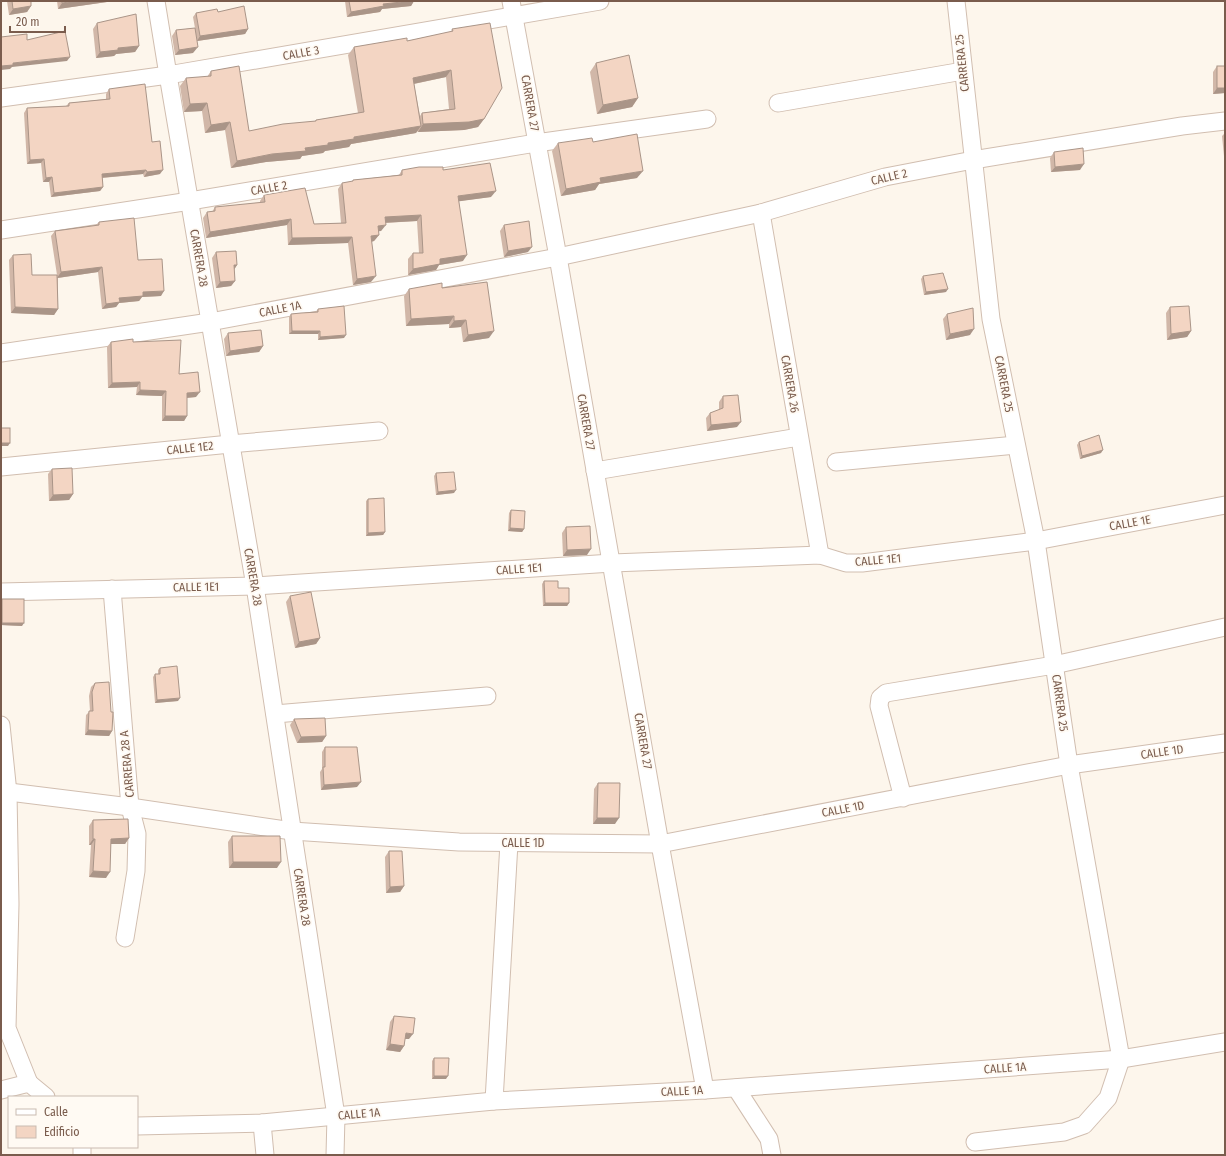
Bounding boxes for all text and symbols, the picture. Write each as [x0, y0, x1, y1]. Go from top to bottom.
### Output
scale bar [10, 8, 65, 34]
text: 20 m [16, 15, 40, 29]
street label: CARRERA 25 [952, 33, 972, 92]
street label: CALLE 3 [282, 43, 320, 63]
street label: CARRERA 27 [518, 74, 542, 132]
street label: CALLE 2 [870, 166, 908, 188]
street label: CALLE 2 [250, 178, 288, 198]
street label: CARRERA 28 [187, 228, 211, 288]
street label: CALLE 1A [258, 298, 303, 320]
street label: CARRERA 26 [778, 354, 802, 414]
street label: CARRERA 25 [992, 354, 1016, 414]
street label: CARRERA 27 [574, 393, 598, 451]
street label: CALLE 1E2 [166, 439, 214, 457]
street label: CALLE 1E [1108, 512, 1152, 534]
street label: CARRERA 28 [241, 547, 265, 607]
street label: CALLE 1E1 [854, 551, 902, 569]
street label: CALLE 1E1 [495, 560, 543, 578]
street label: CALLE 1E1 [173, 580, 219, 594]
street label: CARRERA 25 [1049, 674, 1071, 733]
street label: CARRERA 27 [631, 712, 655, 770]
street label: CARRERA 28 A [117, 729, 137, 798]
street label: CALLE 1D [1140, 742, 1184, 762]
street label: CALLE 1D [820, 798, 866, 820]
street label: CALLE 1D [501, 836, 545, 850]
street label: CARRERA 28 [291, 867, 313, 927]
street label: CALLE 1A [983, 1059, 1027, 1076]
street label: CALLE 1A [660, 1083, 704, 1099]
legend [8, 1096, 138, 1148]
text: Calle [44, 1105, 68, 1119]
street label: CALLE 1A [337, 1105, 381, 1123]
text: Edificio [44, 1125, 80, 1139]

